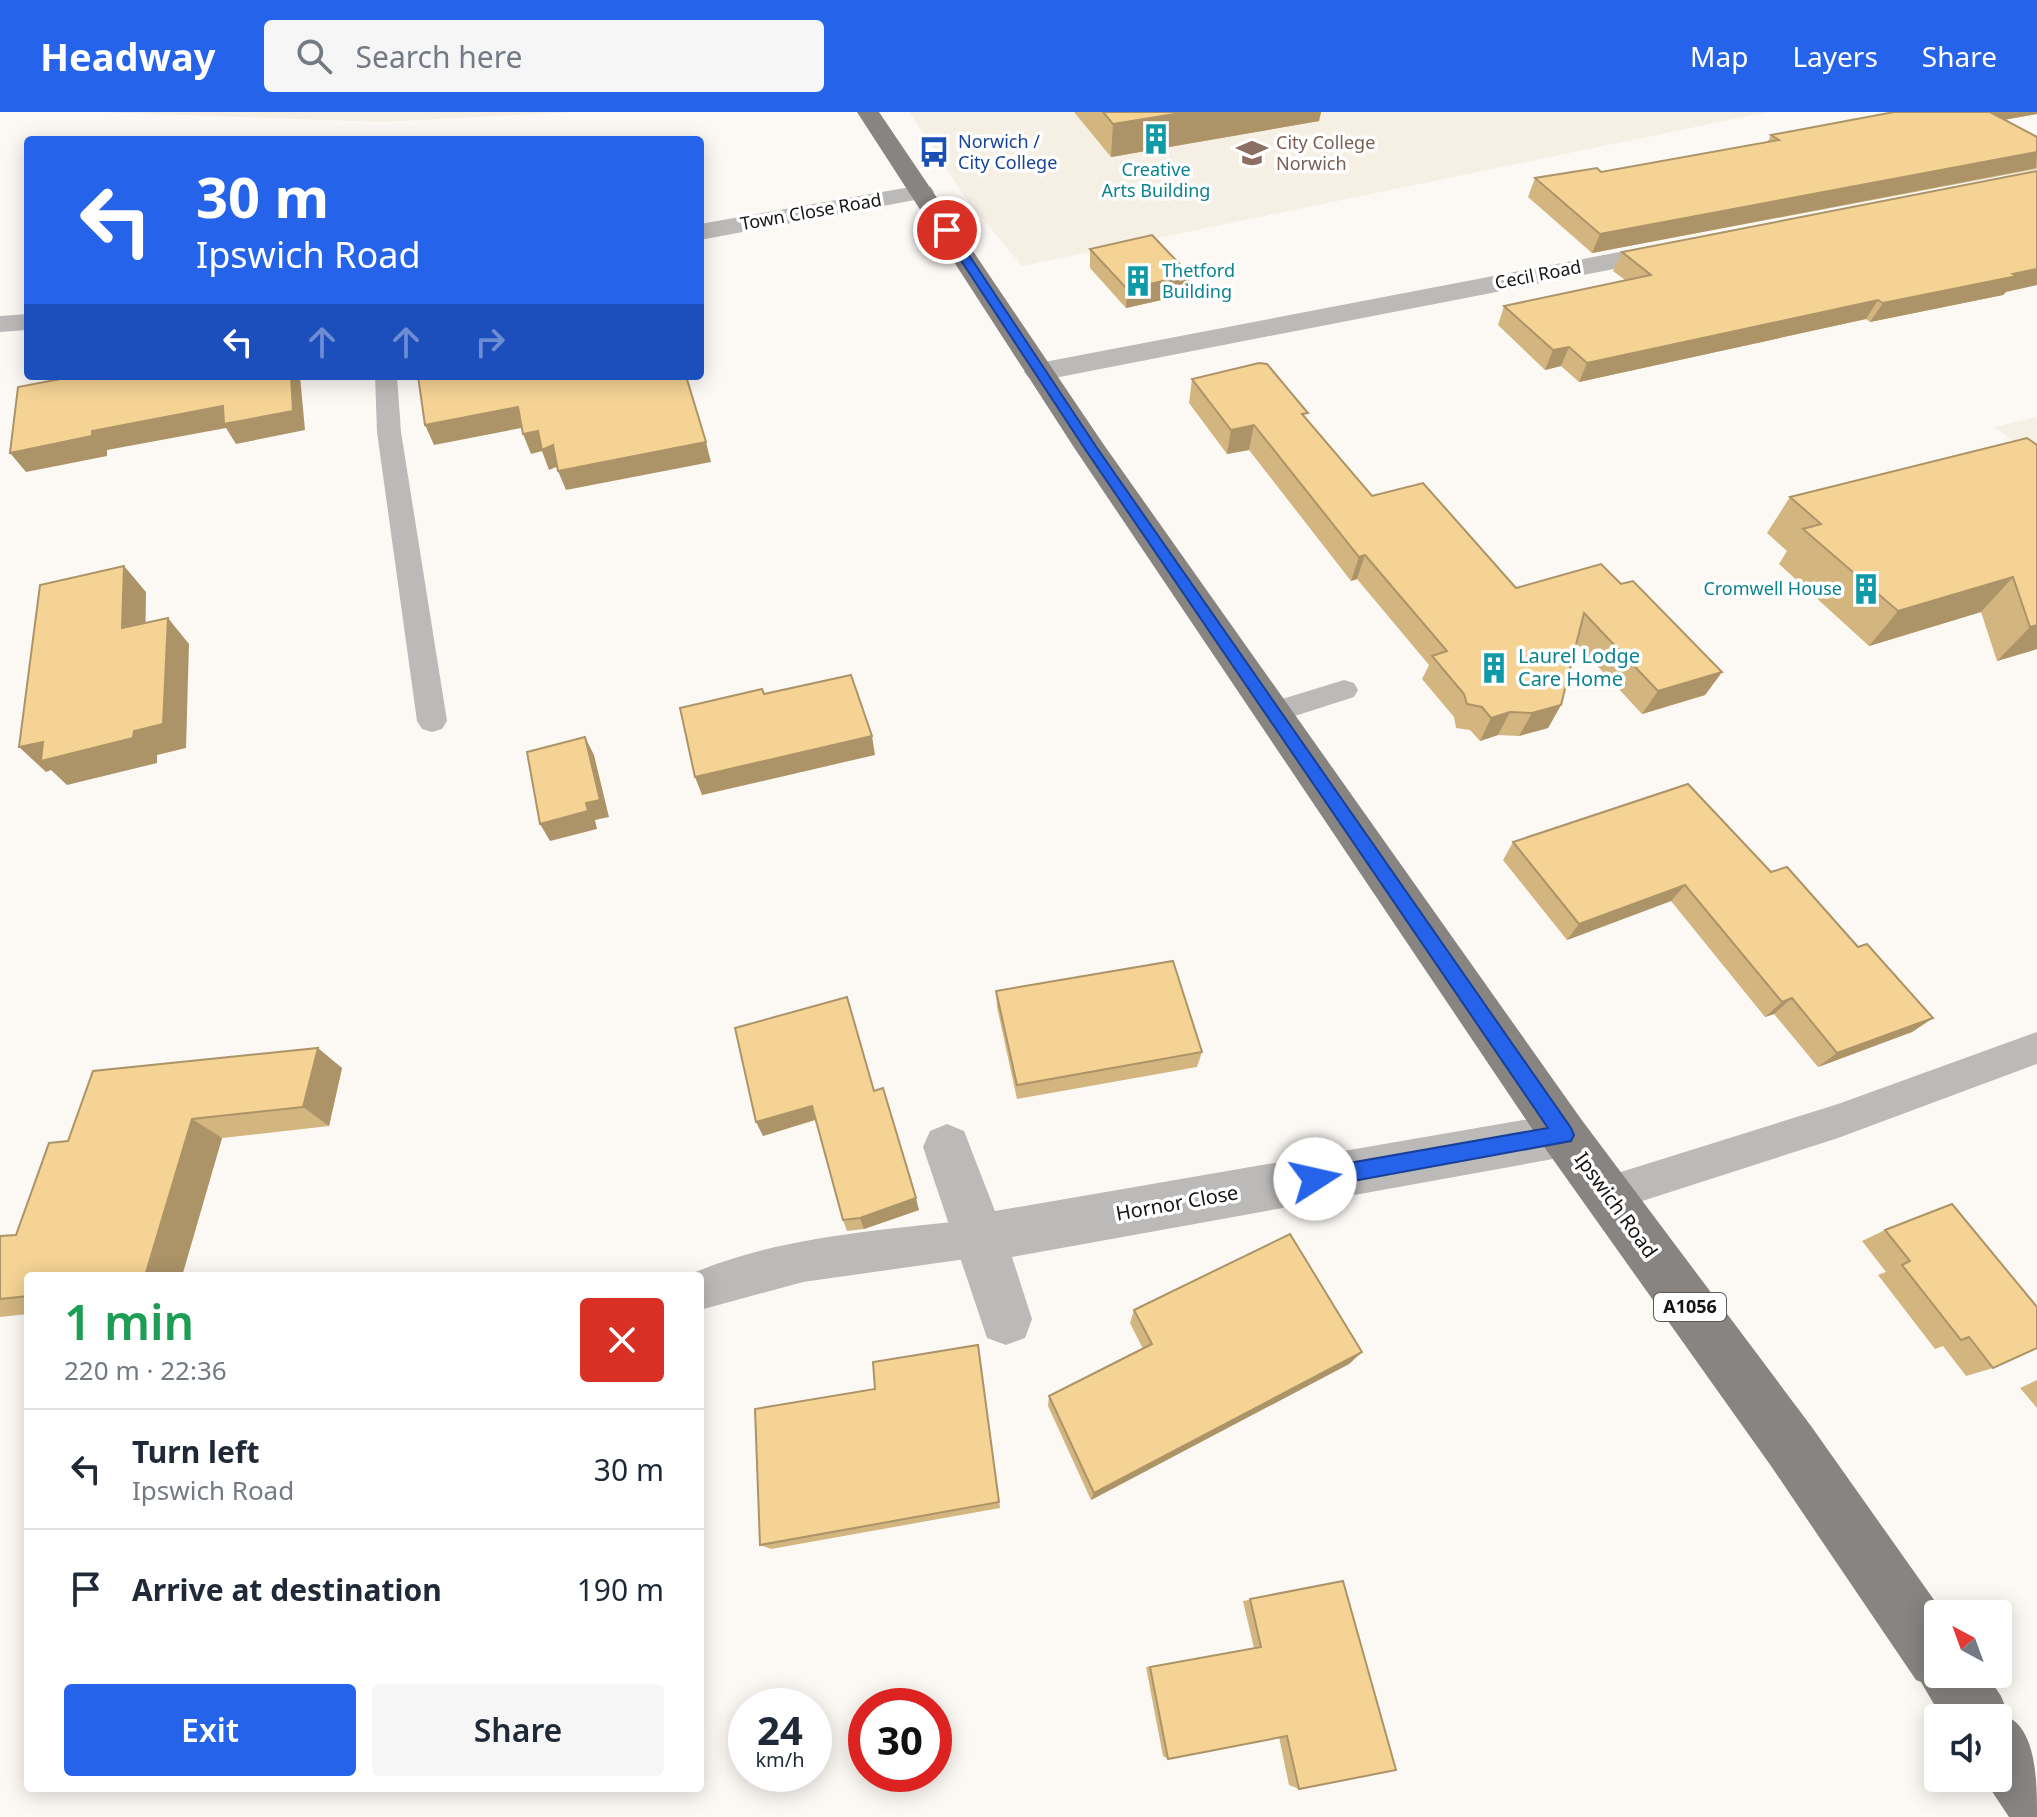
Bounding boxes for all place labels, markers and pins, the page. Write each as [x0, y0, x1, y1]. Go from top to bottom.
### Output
building icon: Creative Arts Building [1139, 122, 1173, 156]
place label: Norwich / City College [958, 129, 1057, 174]
place label: City College Norwich [1276, 130, 1375, 175]
bus stop icon: Norwich / City College [917, 135, 951, 169]
school or university icon: City College Norwich [1235, 136, 1269, 170]
place label: Creative Arts Building [1102, 157, 1210, 202]
pin [913, 196, 981, 264]
place label: Thetford Building [1162, 258, 1235, 303]
building icon: Thetford Building [1121, 264, 1155, 298]
building icon: Cromwell House [1849, 572, 1883, 606]
place label: Cromwell House [1703, 576, 1842, 600]
place label: Laurel Lodge Care Home [1518, 642, 1640, 692]
building icon: Laurel Lodge Care Home [1477, 651, 1511, 685]

